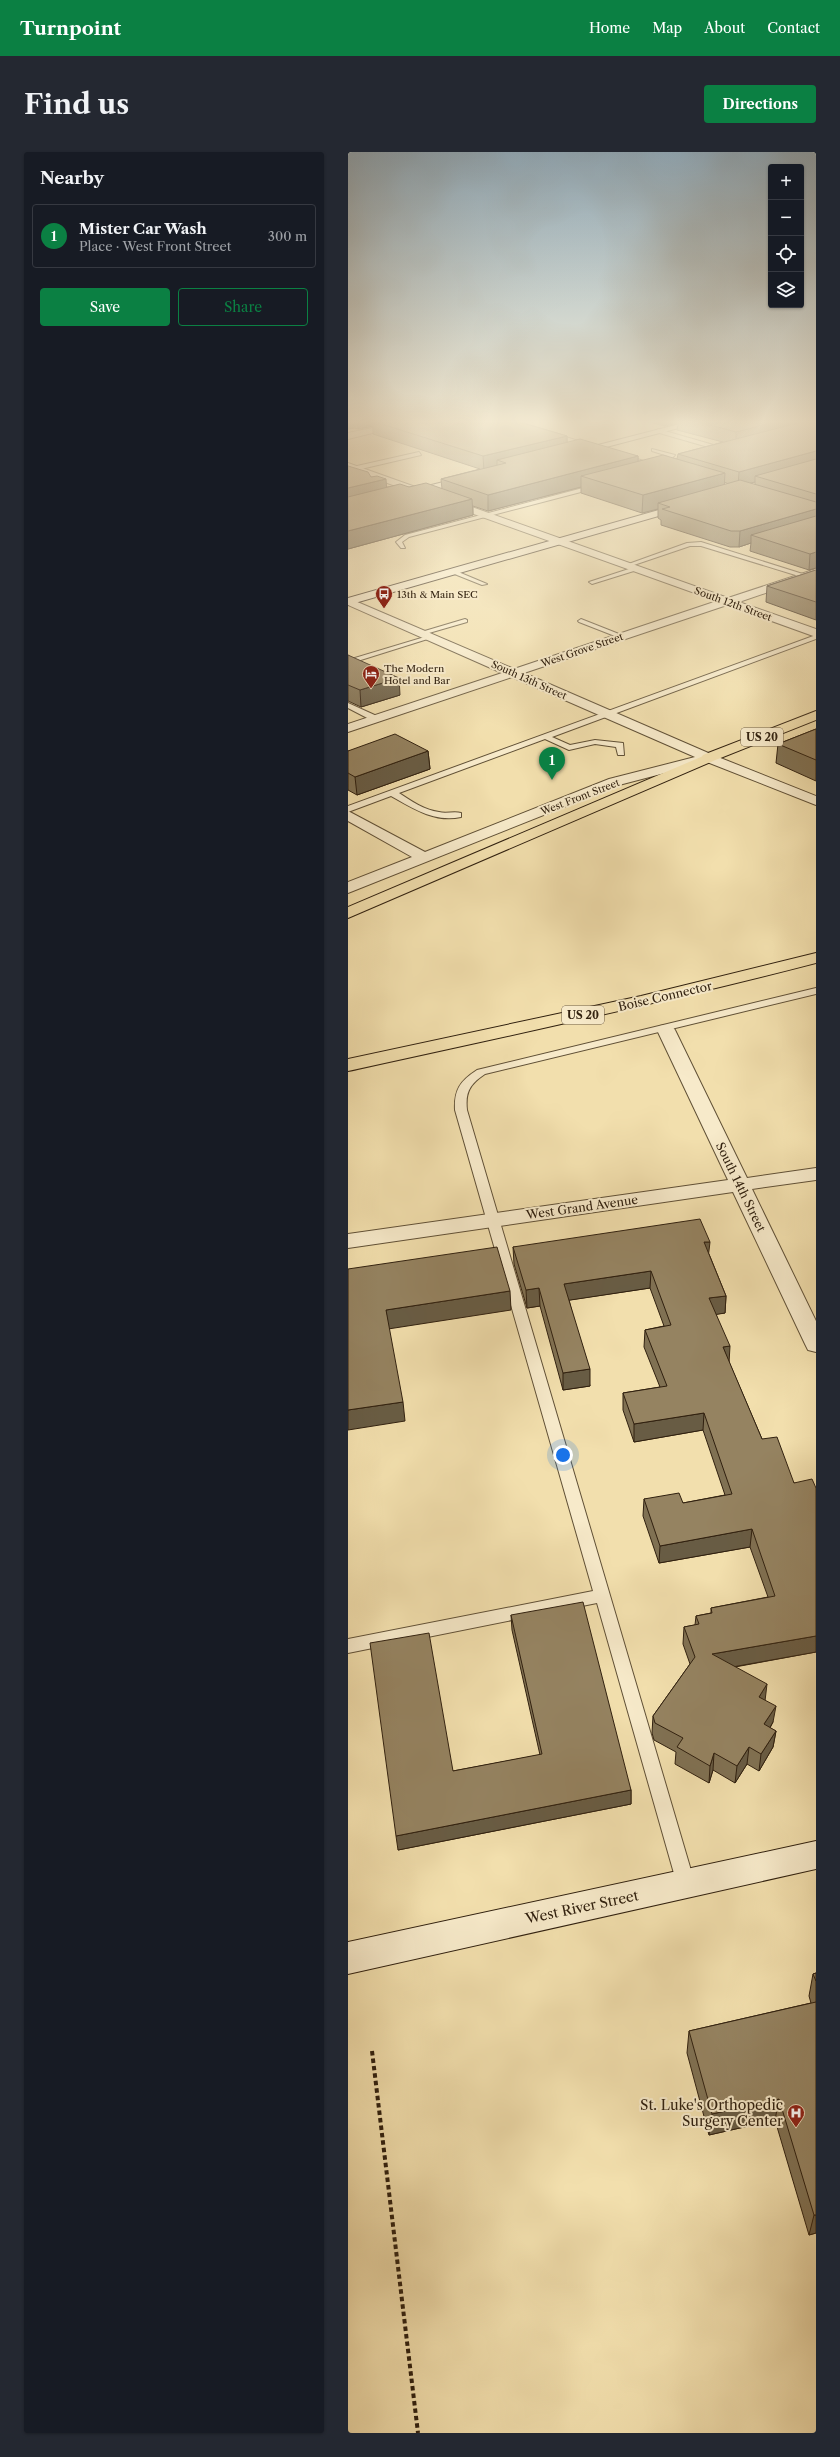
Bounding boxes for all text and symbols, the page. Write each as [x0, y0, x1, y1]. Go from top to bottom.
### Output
text: Turnpoint [20, 17, 121, 40]
text: Home [589, 19, 630, 37]
text: Map [652, 19, 682, 37]
text: About [704, 19, 745, 37]
text: Contact [767, 19, 820, 37]
button: Directions [704, 85, 816, 123]
text: Find us [24, 87, 129, 121]
map controls [768, 164, 804, 308]
button: + [768, 164, 804, 200]
text: Nearby [40, 168, 104, 188]
button: − [768, 200, 804, 236]
text: Mister Car Wash [79, 219, 207, 238]
text: 1 [51, 228, 57, 244]
text: 300 m [268, 228, 307, 244]
button: locate [768, 236, 804, 272]
text: Place · West Front Street [79, 238, 231, 254]
button: layers [768, 272, 804, 308]
button: Save [40, 288, 170, 326]
button: Share [178, 288, 308, 326]
bus stop icon: 13th & Main SEC [374, 584, 394, 609]
street label: South 12th Street [692, 584, 774, 624]
place label: 13th & Main SEC [397, 588, 478, 601]
street label: West Grove Street [538, 630, 625, 670]
street label: South 13th Street [489, 658, 569, 703]
place label: The Modern Hotel and Bar [384, 662, 451, 687]
hotel icon: The Modern Hotel and Bar [361, 664, 381, 689]
road number: US 20 [741, 728, 783, 746]
pin: 1 [539, 747, 565, 780]
street label: West Front Street [538, 776, 622, 818]
street label: Boise Connector [617, 978, 713, 1014]
road number: US 20 [562, 1006, 604, 1024]
street label: South 14th Street [713, 1140, 770, 1235]
street label: West Grand Avenue [524, 1192, 639, 1222]
your location [553, 1445, 573, 1465]
street label: West River Street [523, 1886, 640, 1928]
place label: St. Luke's Orthopedic Surgery Center [640, 2096, 783, 2130]
hospital icon: St. Luke's Orthopedic Surgery Center [786, 2103, 806, 2128]

